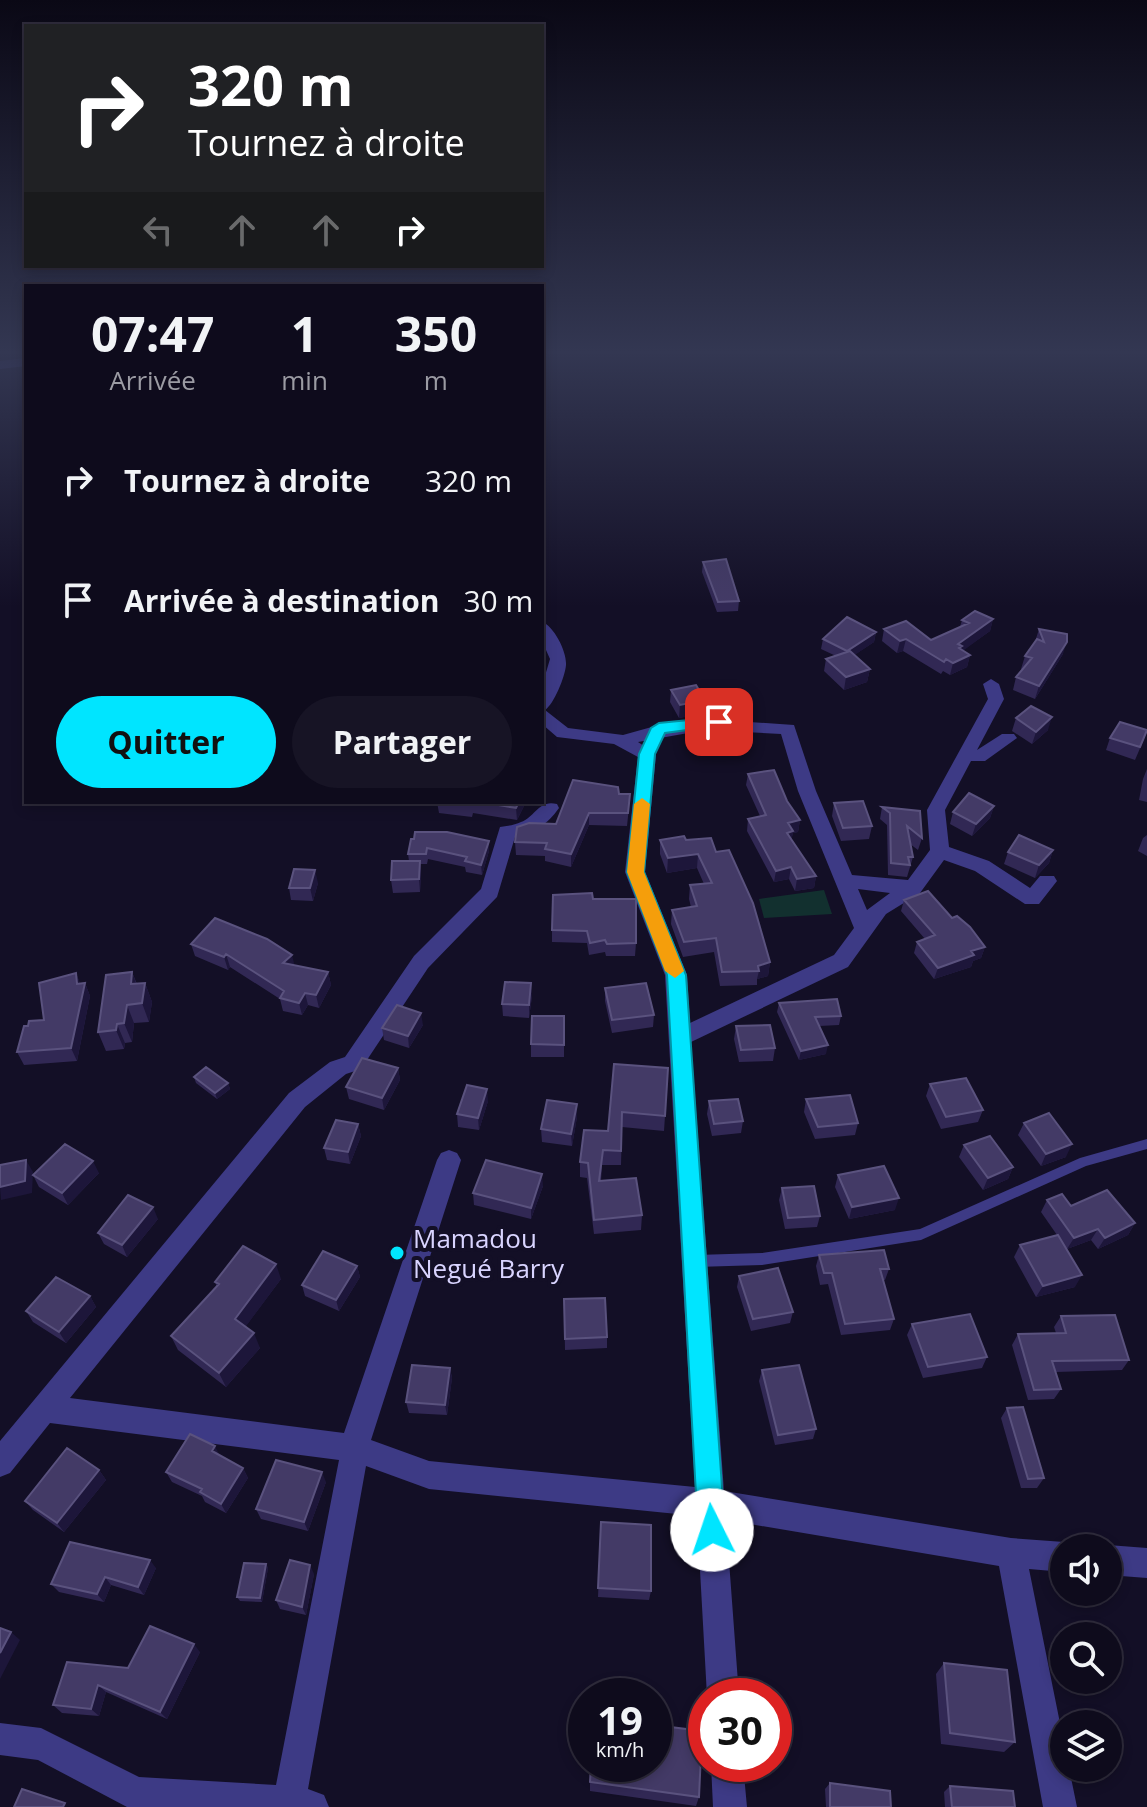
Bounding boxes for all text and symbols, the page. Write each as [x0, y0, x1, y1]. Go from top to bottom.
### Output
text: 320 m [188, 46, 354, 122]
icon: right [56, 56, 160, 160]
text: Tournez à droite [188, 118, 465, 167]
icon: left [136, 208, 180, 252]
icon: ahead [220, 208, 264, 252]
icon: ahead [304, 208, 348, 252]
icon: right [388, 208, 432, 252]
text: 07:47 [91, 301, 214, 366]
text: 1 [291, 301, 318, 366]
text: 350 [395, 301, 477, 366]
text: Arrivée [109, 362, 196, 398]
text: min [281, 362, 328, 398]
text: m [424, 362, 448, 398]
icon: right [56, 458, 100, 502]
text: Tournez à droite [124, 460, 370, 501]
text: 320 m [425, 460, 512, 501]
icon: arrive [56, 578, 100, 622]
text: Arrivée à destination [124, 580, 439, 621]
text: 30 m [463, 580, 533, 621]
pin [685, 688, 753, 756]
button: Quitter [56, 696, 276, 788]
button: Partager [292, 696, 512, 788]
icon: arrive [697, 700, 741, 744]
place label: Mamadou Negué Barry [413, 1220, 565, 1286]
marker: Mamadou Negué Barry [388, 1244, 406, 1262]
position arrow [670, 1488, 754, 1572]
map controls [1050, 1534, 1122, 1782]
button: sound [1050, 1534, 1122, 1606]
button: search [1050, 1622, 1122, 1694]
speed limit sign: 30 [688, 1678, 792, 1782]
text: 19 [597, 1692, 643, 1747]
button: layers [1050, 1710, 1122, 1782]
text: km/h [596, 1736, 644, 1763]

